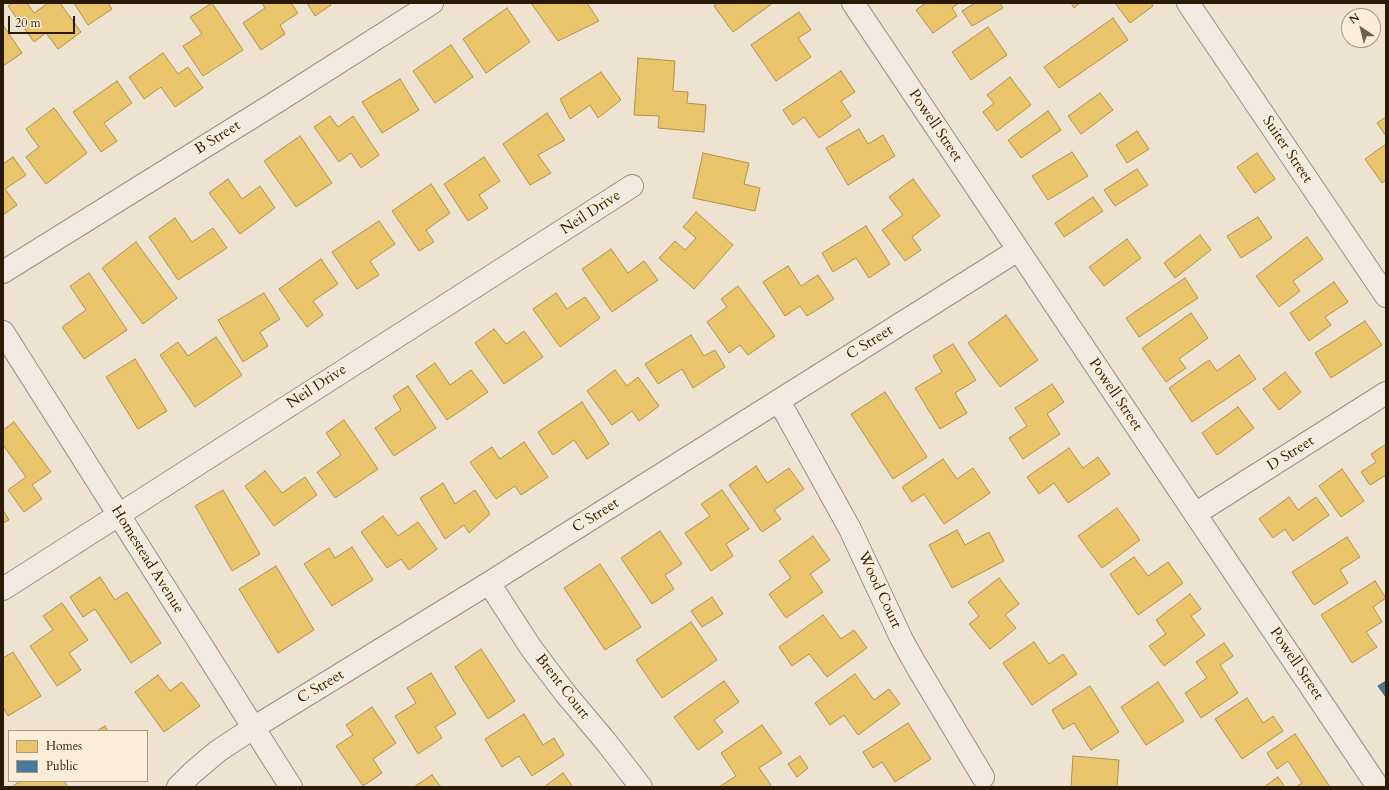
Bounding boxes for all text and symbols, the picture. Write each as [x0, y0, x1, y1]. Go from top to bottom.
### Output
scale bar [10, 8, 77, 34]
north arrow [1341, 8, 1381, 48]
text: N [1346, 10, 1363, 27]
text: 20 m [15, 15, 41, 31]
street label: Powell Street [904, 86, 966, 166]
street label: Suiter Street [1258, 113, 1316, 187]
street label: B Street [192, 117, 244, 159]
street label: Neil Drive [558, 187, 624, 239]
street label: C Street [843, 322, 897, 364]
street label: Powell Street [1084, 355, 1146, 435]
street label: Neil Drive [284, 361, 350, 413]
street label: D Street [1264, 433, 1318, 475]
street label: C Street [569, 495, 623, 537]
street label: Homestead Avenue [107, 503, 187, 617]
street label: Wood Court [853, 549, 905, 631]
street label: Powell Street [1265, 624, 1327, 704]
street label: Brent Court [531, 651, 593, 723]
street label: C Street [294, 666, 348, 708]
legend [8, 730, 148, 782]
text: Homes [46, 738, 82, 754]
text: Public [46, 758, 78, 774]

